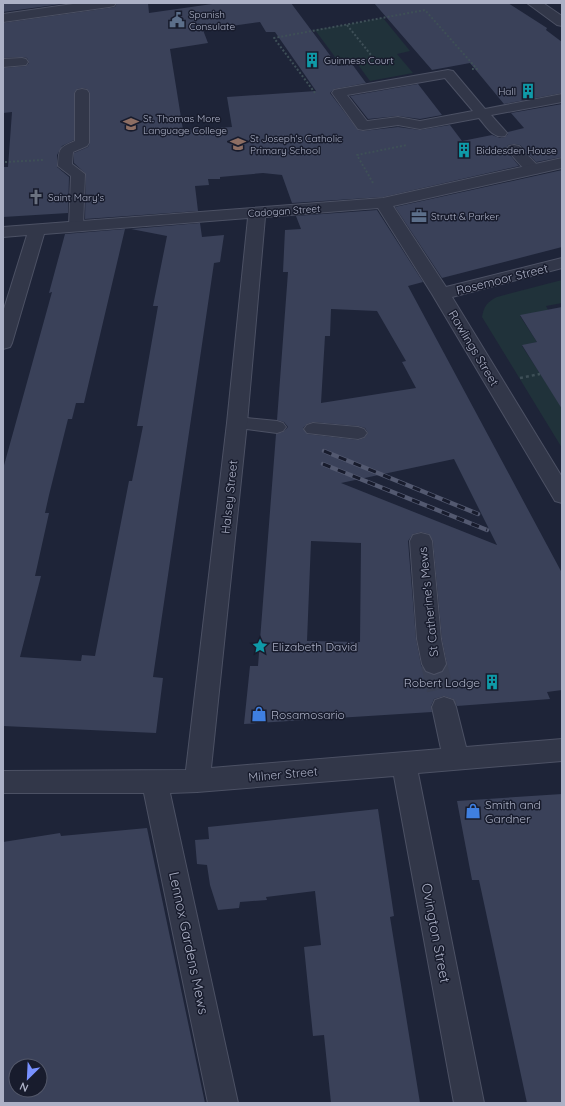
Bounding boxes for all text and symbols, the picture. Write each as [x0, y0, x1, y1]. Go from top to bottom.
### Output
place label: Spanish Consulate [189, 8, 235, 33]
public building icon: Spanish Consulate [168, 11, 186, 29]
building icon: Guinness Court [303, 51, 321, 69]
place label: Guinness Court [324, 54, 394, 67]
building icon: Hall [519, 82, 537, 100]
place label: Hall [498, 85, 516, 98]
place label: St. Thomas More Language College [143, 112, 227, 137]
school or university icon: St. Thomas More Language College [122, 115, 140, 133]
place label: St Joseph's Catholic Primary School [250, 132, 342, 157]
school or university icon: St Joseph's Catholic Primary School [229, 135, 247, 153]
building icon: Biddesden House [455, 141, 473, 159]
place label: Biddesden House [476, 144, 557, 157]
church icon: Saint Mary's [27, 188, 45, 206]
place label: Saint Mary's [48, 191, 105, 204]
street label: Cadogan Street [247, 202, 321, 220]
office icon: Strutt & Parker [410, 207, 428, 225]
place label: Strutt & Parker [431, 210, 499, 223]
street label: Rosemoor Street [455, 260, 549, 298]
street label: Rawlings Street [446, 307, 502, 389]
street label: Halsey Street [218, 459, 240, 535]
street label: St Catherine's Mews [415, 546, 441, 658]
place icon: Elizabeth David [251, 637, 269, 655]
place label: Elizabeth David [272, 639, 357, 654]
building icon: Robert Lodge [483, 673, 501, 691]
place label: Robert Lodge [404, 675, 480, 690]
shop icon: Rosamosario [250, 705, 268, 723]
place label: Rosamosario [271, 707, 345, 722]
street label: Milner Street [248, 763, 318, 785]
place label: Smith and Gardner [485, 797, 541, 826]
shop icon: Smith and Gardner [464, 802, 482, 820]
street label: Lennox Gardens Mews [165, 870, 213, 1016]
street label: Ovington Street [418, 882, 455, 985]
north arrow [8, 1058, 48, 1098]
text: N [17, 1079, 30, 1095]

